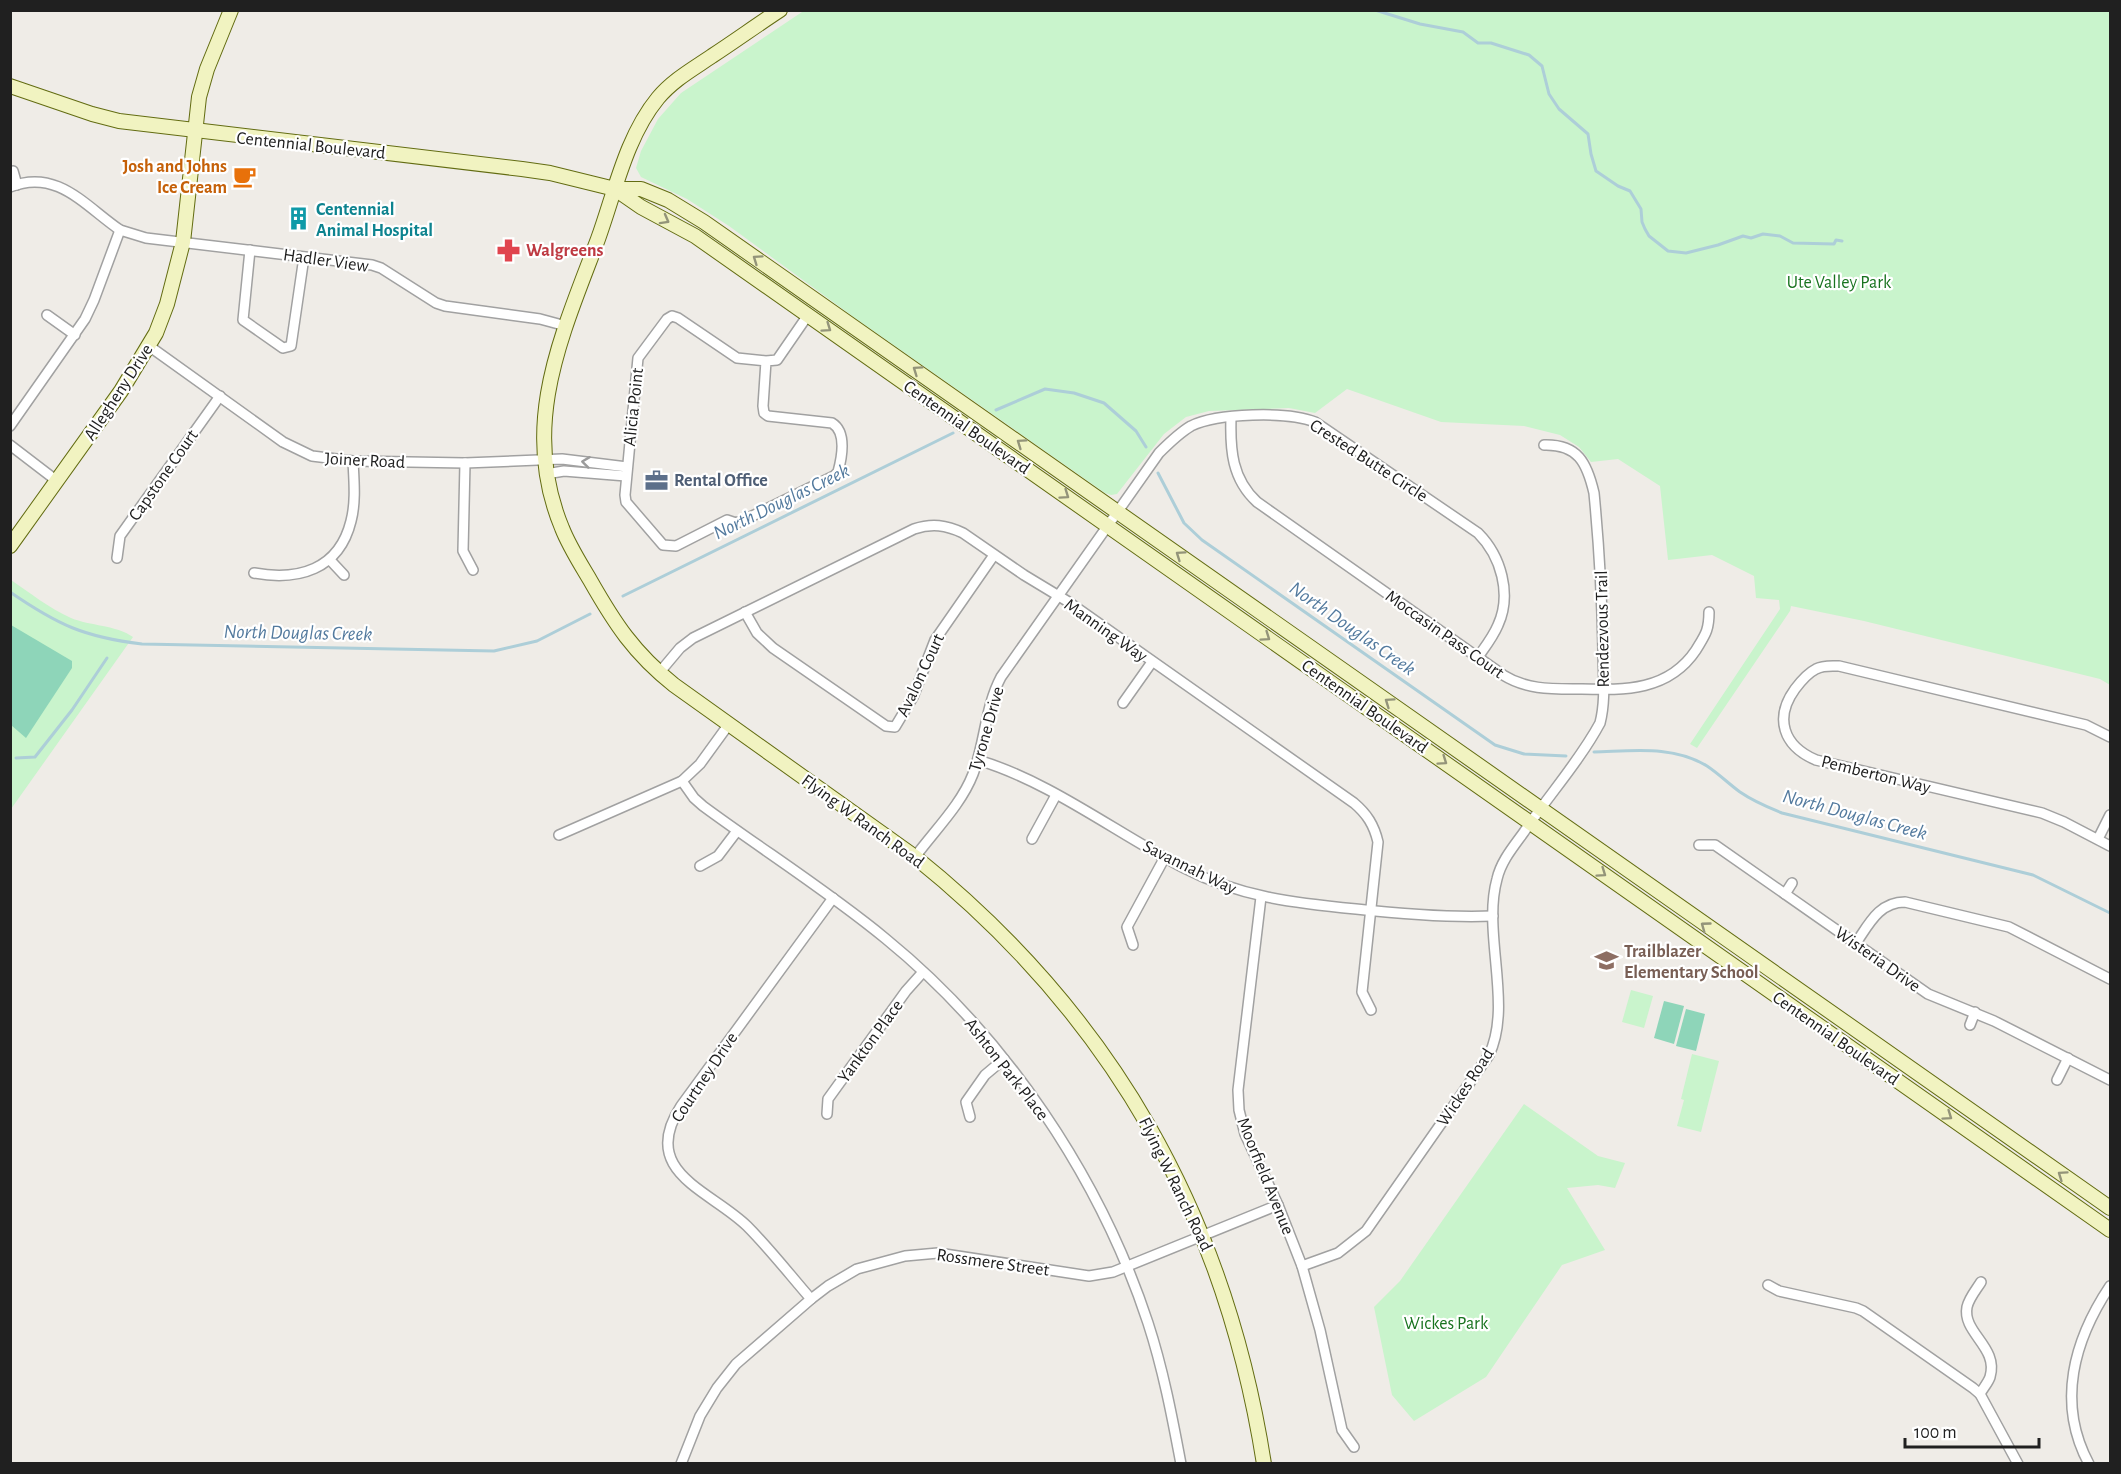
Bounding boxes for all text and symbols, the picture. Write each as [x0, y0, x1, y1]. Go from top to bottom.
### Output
street label: Centennial Boulevard [236, 129, 386, 163]
place label: Josh and Johns Ice Cream [122, 158, 227, 197]
cafe icon: Josh and Johns Ice Cream [232, 163, 258, 189]
place label: Centennial Animal Hospital [316, 201, 433, 240]
building icon: Centennial Animal Hospital [285, 206, 311, 232]
one-way arrow [659, 213, 669, 224]
pharmacy icon: Walgreens [495, 237, 521, 263]
place label: Walgreens [526, 242, 603, 260]
street label: Hadler View [282, 246, 370, 276]
one-way arrow [753, 255, 764, 266]
park label: Ute Valley Park [1787, 274, 1892, 292]
one-way arrow [820, 321, 831, 332]
street label: Allegheny Drive [81, 341, 157, 444]
one-way arrow [912, 366, 923, 377]
street label: Alicia Point [621, 367, 647, 447]
street label: Centennial Boulevard [900, 378, 1033, 478]
street label: Crested Butte Circle [1306, 416, 1431, 506]
street label: Capstone Court [126, 427, 202, 524]
one-way arrow [1016, 439, 1027, 450]
street label: Joiner Road [324, 450, 406, 472]
one-way arrow [581, 456, 590, 469]
water label: North Douglas Creek [710, 460, 853, 543]
office icon: Rental Office [643, 467, 669, 493]
place label: Rental Office [674, 472, 768, 490]
one-way arrow [1058, 488, 1069, 499]
one-way arrow [1176, 551, 1187, 562]
street label: Rendezvous Trail [1593, 570, 1613, 688]
water label: North Douglas Creek [1286, 578, 1419, 680]
street label: Moccasin Pass Court [1382, 587, 1507, 682]
street label: Manning Way [1061, 596, 1150, 666]
water label: North Douglas Creek [223, 622, 372, 644]
one-way arrow [1259, 630, 1270, 641]
street label: Avalon Court [894, 631, 948, 720]
street label: Centennial Boulevard [1298, 657, 1431, 757]
street label: Tyrone Drive [966, 685, 1008, 774]
one-way arrow [1385, 698, 1396, 709]
street label: Pemberton Way [1819, 753, 1933, 797]
one-way arrow [1436, 754, 1447, 765]
street label: Flying W Ranch Road [798, 771, 927, 872]
water label: North Douglas Creek [1780, 786, 1929, 844]
street label: Savannah Way [1140, 838, 1239, 898]
one-way arrow [1596, 866, 1607, 877]
one-way arrow [1701, 922, 1712, 933]
street label: Wisteria Drive [1831, 924, 1923, 996]
place label: Trailblazer Elementary School [1624, 943, 1759, 982]
school or university icon: Trailblazer Elementary School [1593, 948, 1619, 974]
street label: Centennial Boulevard [1769, 989, 1902, 1089]
street label: Yankton Place [835, 997, 907, 1086]
street label: Ashton Park Place [961, 1015, 1052, 1124]
street label: Courtney Drive [668, 1029, 741, 1126]
street label: Wickes Road [1434, 1045, 1498, 1130]
one-way arrow [1941, 1109, 1952, 1120]
street label: Flying W Ranch Road [1135, 1115, 1215, 1254]
street label: Moorfield Avenue [1233, 1115, 1297, 1238]
one-way arrow [2058, 1171, 2069, 1182]
street label: Rossmere Street [935, 1246, 1051, 1280]
park label: Wickes Park [1404, 1315, 1489, 1333]
scale bar [1905, 1411, 2038, 1449]
text: 100 m [1914, 1424, 1957, 1442]

